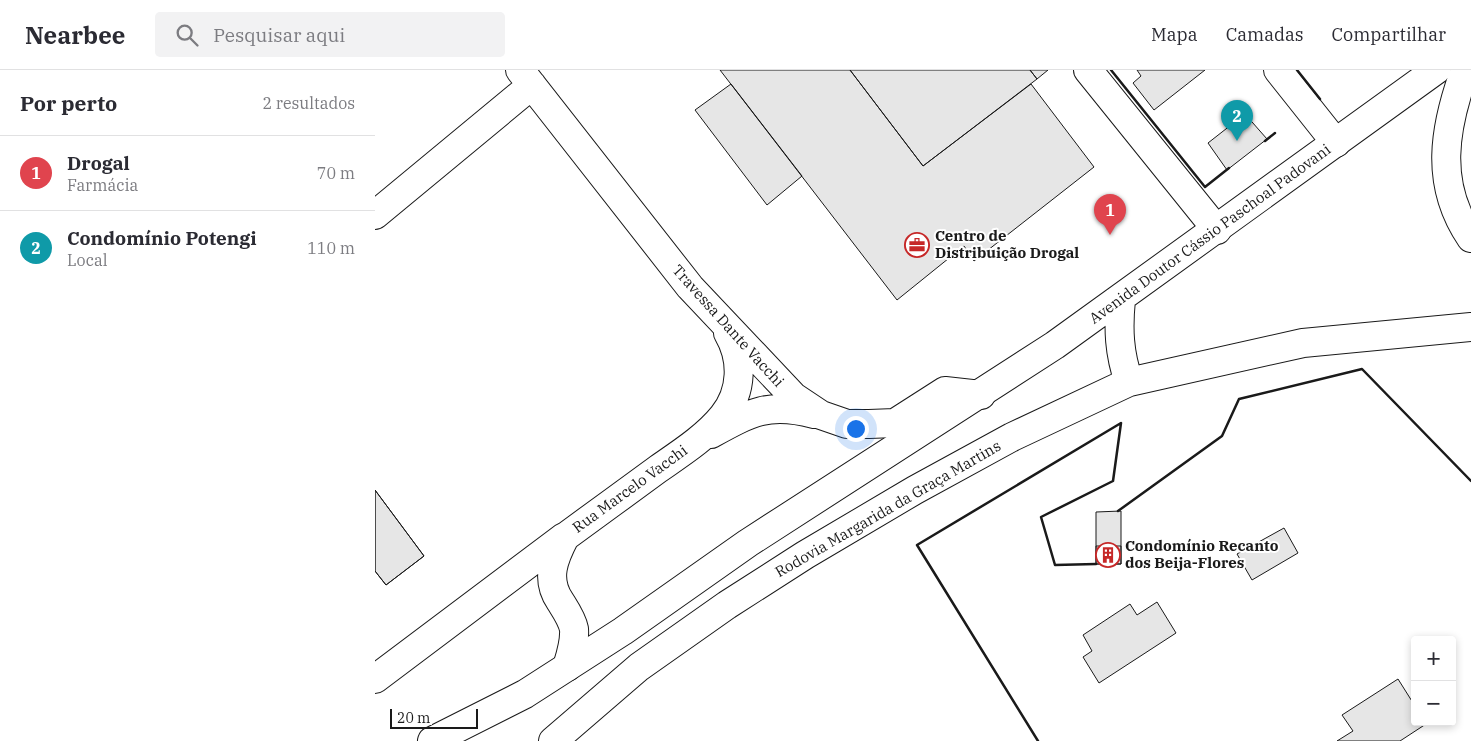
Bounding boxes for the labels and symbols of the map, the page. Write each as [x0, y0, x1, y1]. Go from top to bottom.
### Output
pin: 2 [1221, 100, 1253, 141]
street label: Avenida Doutor Cássio Paschoal Padovani [1085, 139, 1334, 328]
pin: 1 [1094, 194, 1126, 235]
place label: Centro de Distribuição Drogal [935, 226, 1079, 262]
office icon: Centro de Distribuição Drogal [904, 232, 930, 258]
street label: Travessa Dante Vacchi [668, 261, 789, 391]
your location [843, 416, 869, 442]
street label: Rodovia Margarida da Graça Martins [772, 436, 1004, 581]
street label: Rua Marcelo Vacchi [568, 440, 691, 537]
place label: Condomínio Recanto dos Beija-Flores [1125, 536, 1279, 572]
building icon: Condomínio Recanto dos Beija-Flores [1095, 542, 1121, 568]
scale bar [390, 706, 477, 729]

